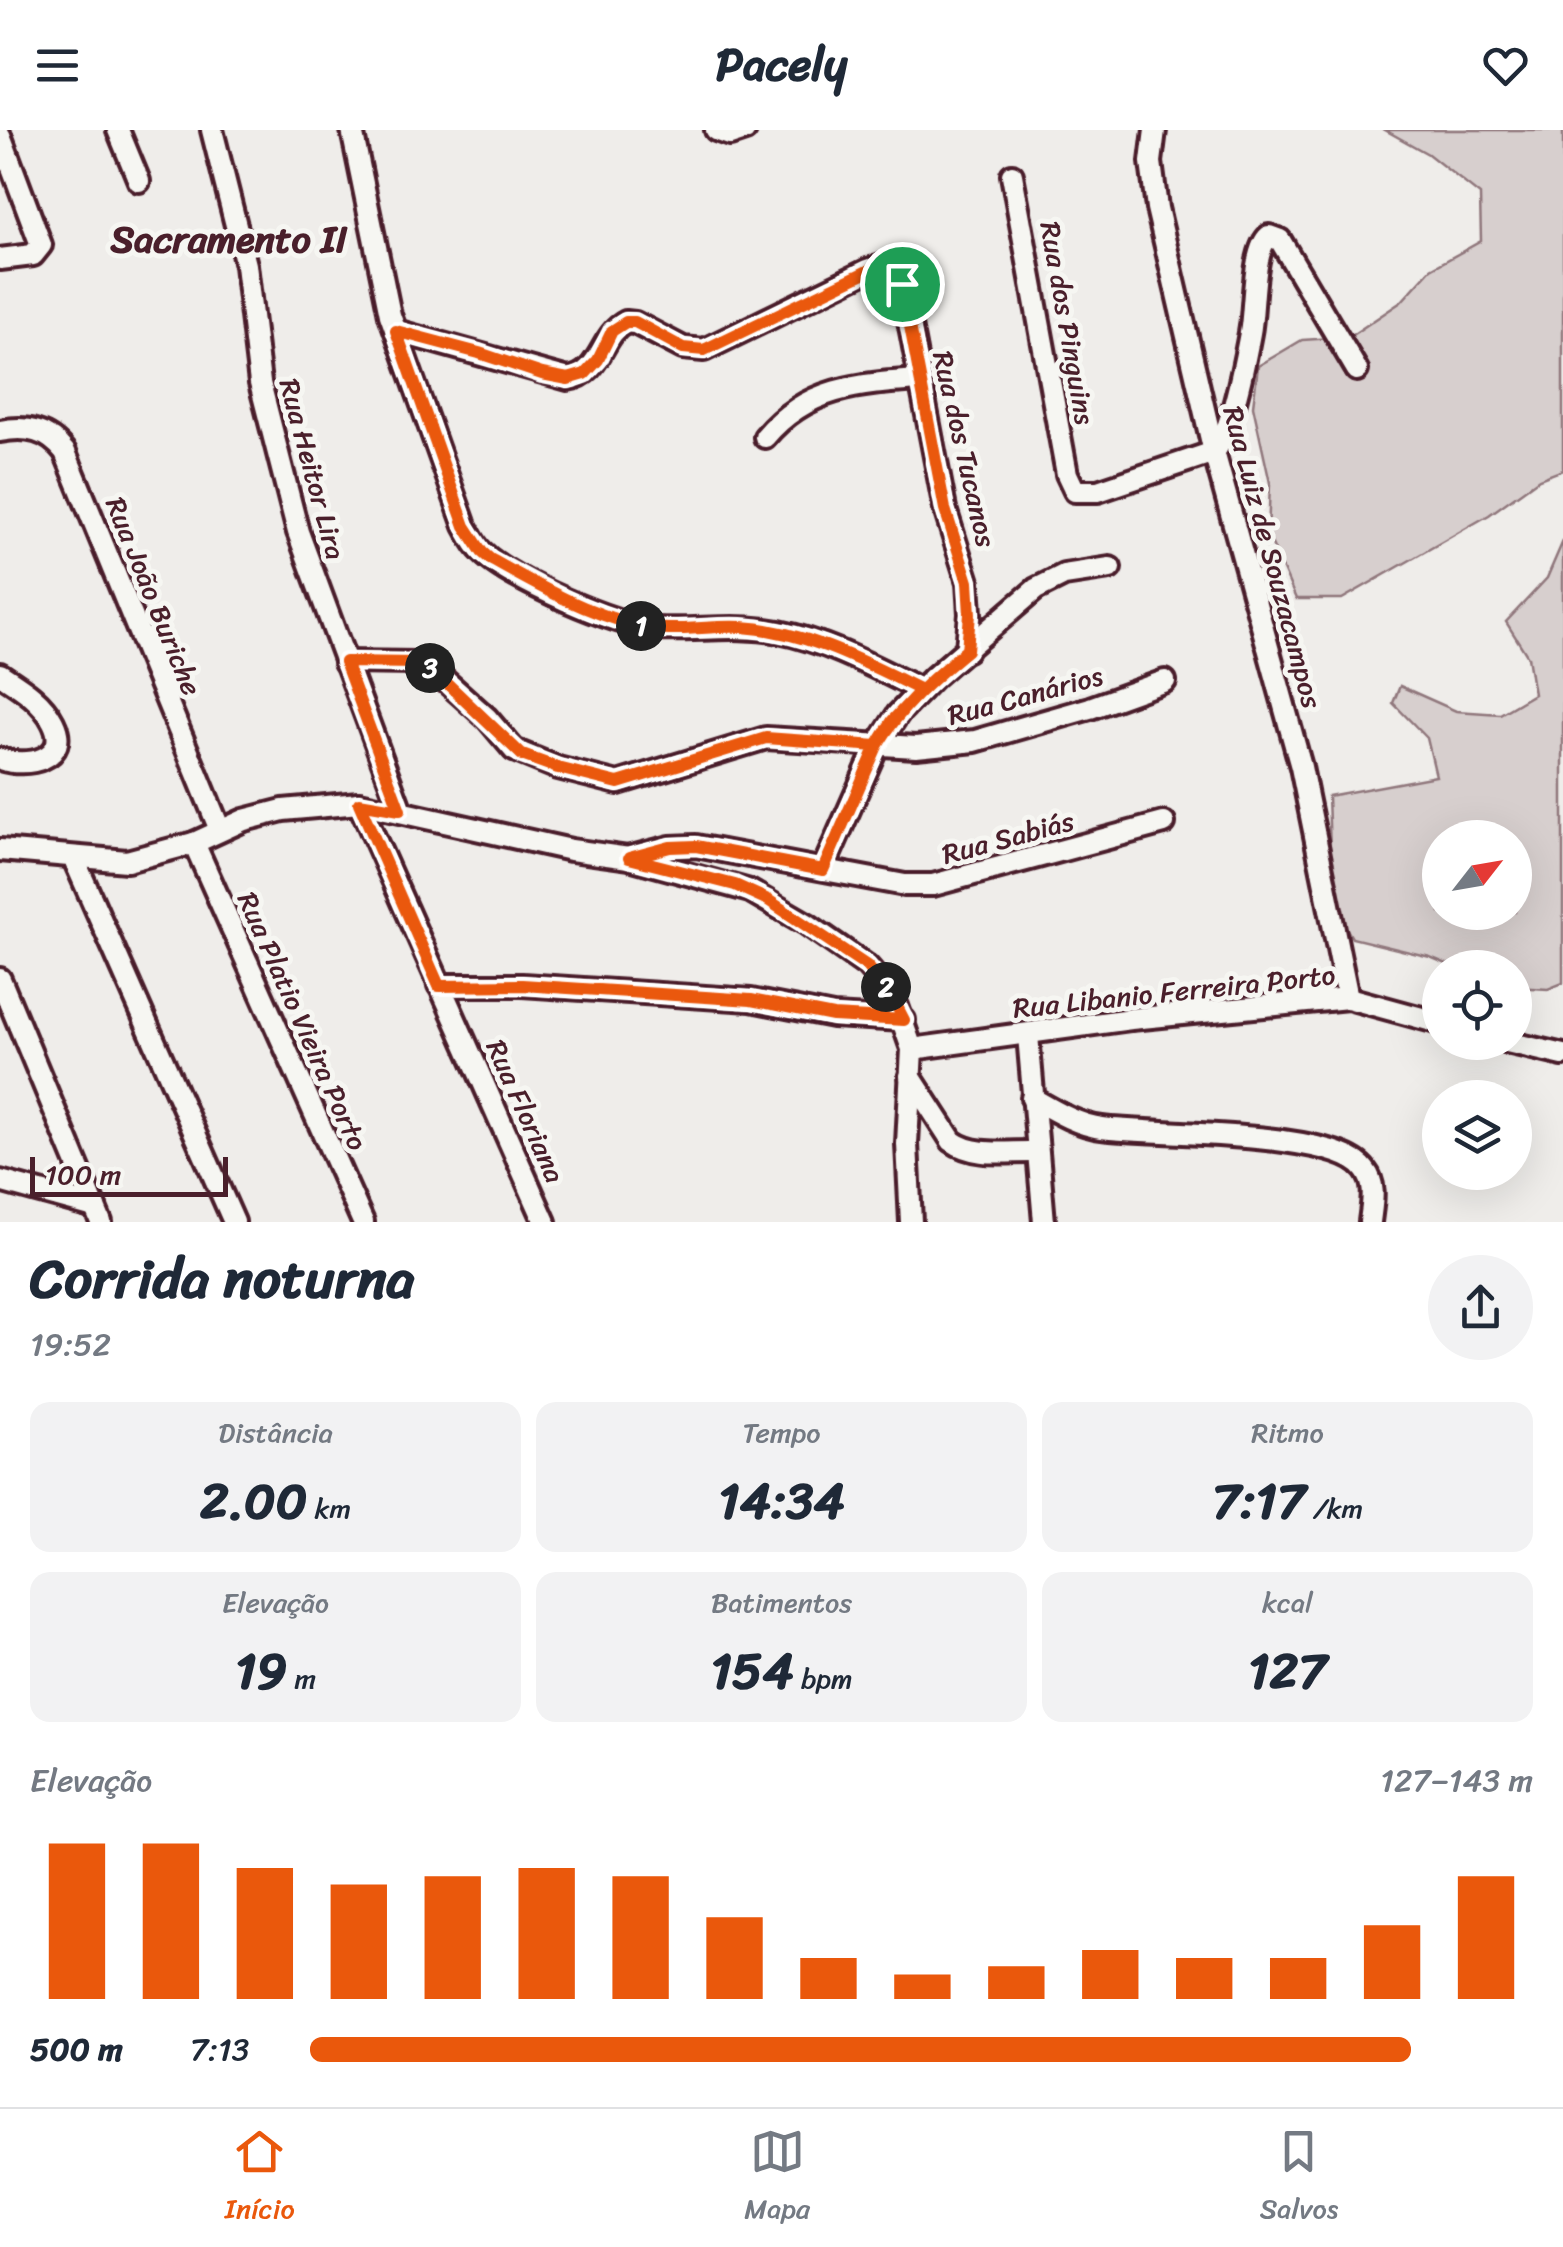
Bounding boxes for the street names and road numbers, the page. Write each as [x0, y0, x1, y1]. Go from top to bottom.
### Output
street label: Rua dos Pinguins [1026, 218, 1110, 429]
street label: Rua dos Tucanos [918, 346, 1011, 552]
street label: Rua Heitor Lira [265, 373, 360, 565]
street label: Rua Luiz de Souzacampos [1209, 400, 1336, 714]
street label: Rua João Buriche [91, 489, 216, 703]
street label: Rua Canários [942, 651, 1109, 740]
street label: Rua Sabiás [937, 796, 1080, 879]
street label: Rua Platio Vieira Porto [223, 884, 382, 1159]
street label: Rua Libanio Ferreira Porto [1011, 950, 1338, 1033]
street label: Rua Floriana [472, 1031, 579, 1191]

